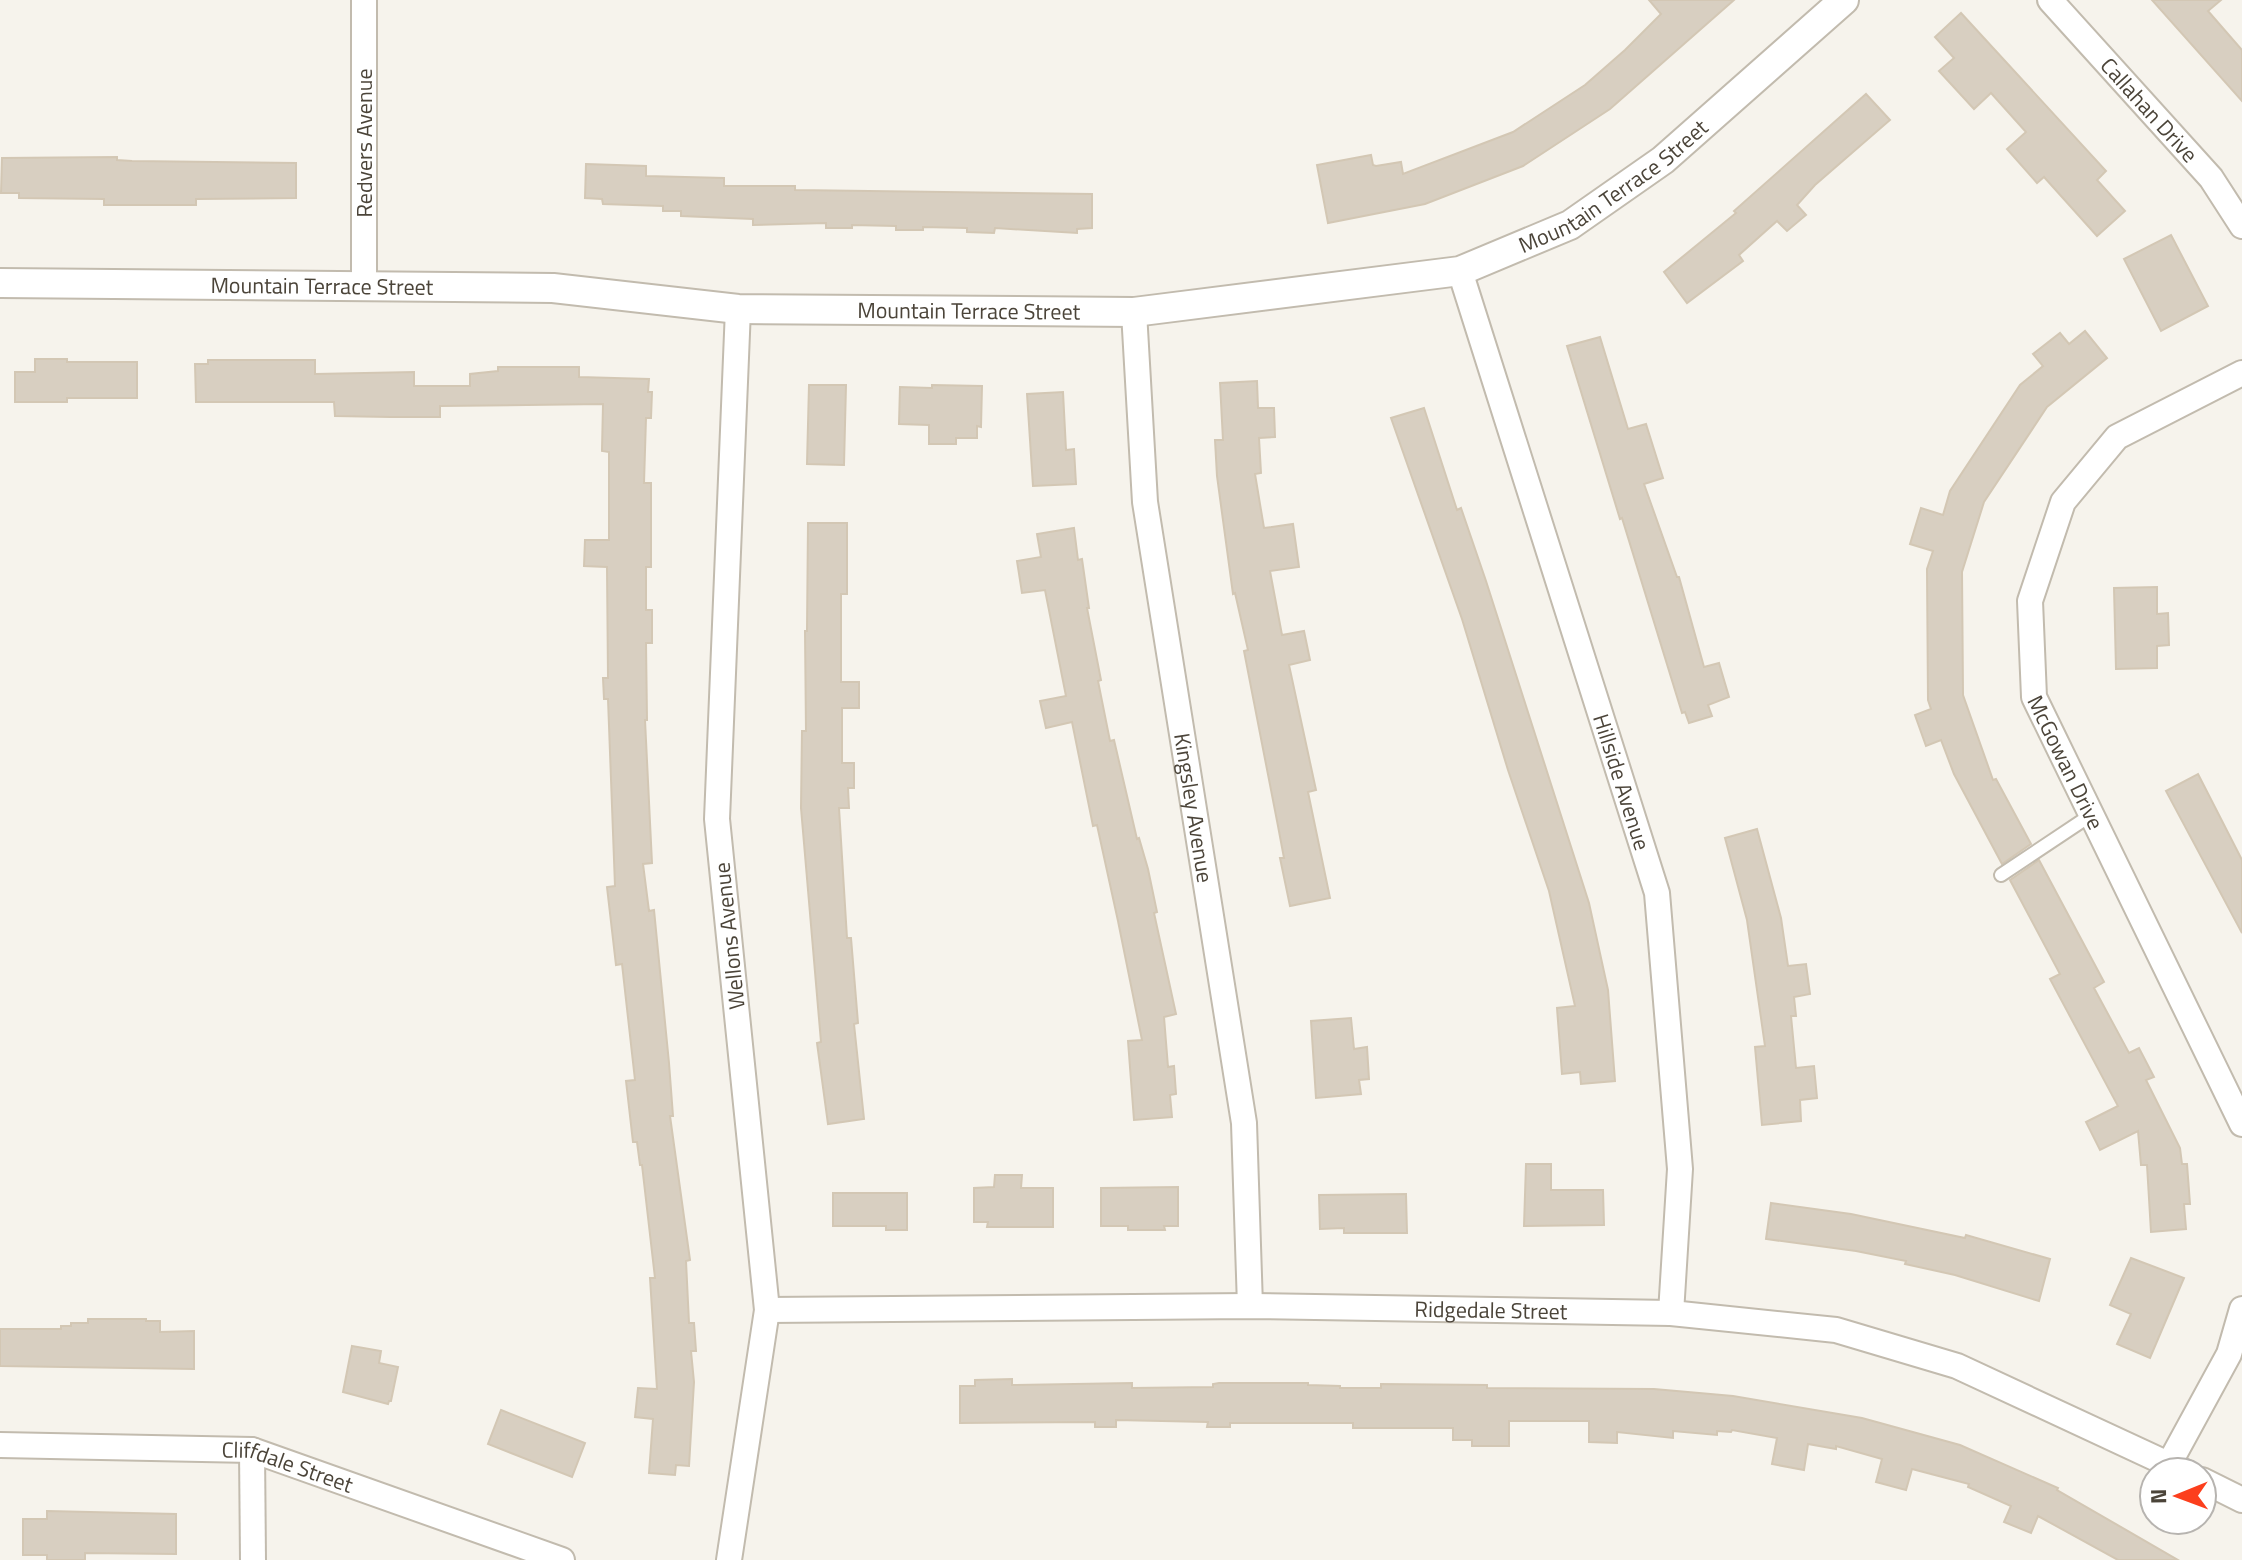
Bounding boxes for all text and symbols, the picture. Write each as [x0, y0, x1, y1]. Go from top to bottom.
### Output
street label: Callahan Drive [2092, 49, 2206, 170]
street label: Redvers Avenue [347, 68, 381, 218]
street label: Mountain Terrace Street [1513, 111, 1716, 262]
street label: Mountain Terrace Street [210, 268, 434, 304]
street label: Mountain Terrace Street [857, 293, 1081, 329]
street label: McGowan Drive [2019, 689, 2113, 835]
street label: Hillside Avenue [1584, 709, 1659, 855]
street label: Kingsley Avenue [1165, 731, 1222, 885]
street label: Wellons Avenue [704, 861, 754, 1011]
street label: Ridgedale Street [1414, 1292, 1568, 1328]
street label: Cliffdale Street [221, 1432, 358, 1502]
north arrow [2138, 1456, 2218, 1536]
text: N [2141, 1488, 2175, 1504]

